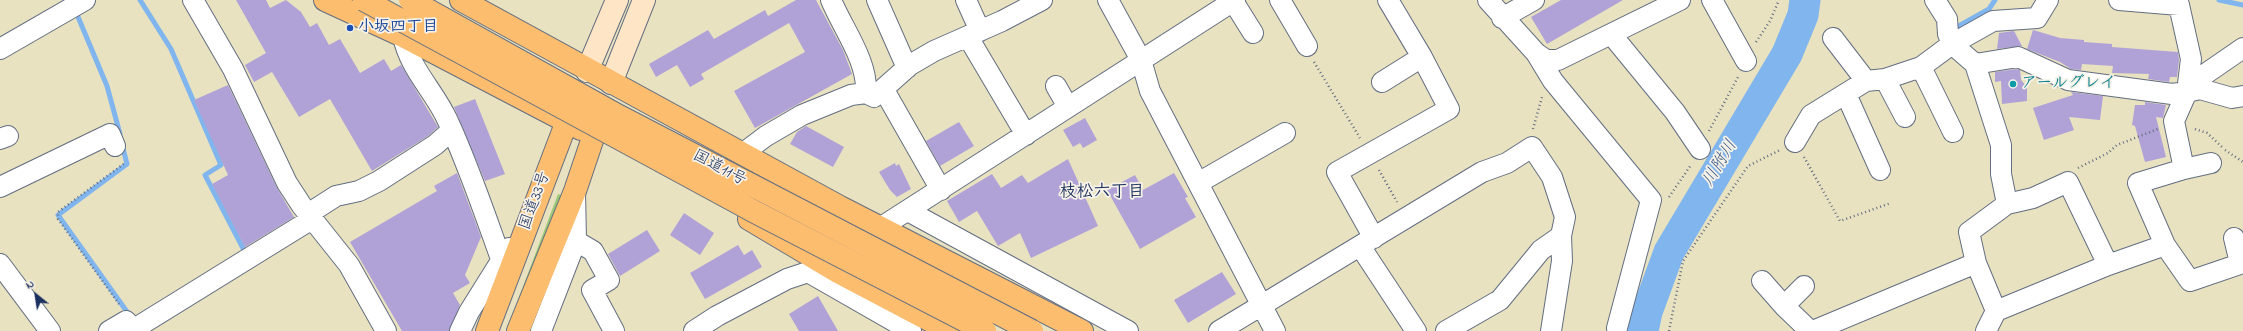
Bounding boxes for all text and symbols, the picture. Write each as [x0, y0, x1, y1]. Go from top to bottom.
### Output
place label: 小坂四丁目 [358, 18, 438, 38]
marker: 小坂四丁目 [345, 23, 355, 33]
place label: アールグレイ [2021, 74, 2116, 94]
marker: アールグレイ [2008, 79, 2018, 89]
water label: 川附川 [1699, 137, 1743, 191]
street label: 国道11号 [689, 147, 749, 191]
street label: 国道33号 [517, 169, 555, 233]
district label: 枝松六丁目 [1060, 183, 1144, 203]
north arrow [16, 275, 56, 315]
text: N [23, 276, 37, 293]

